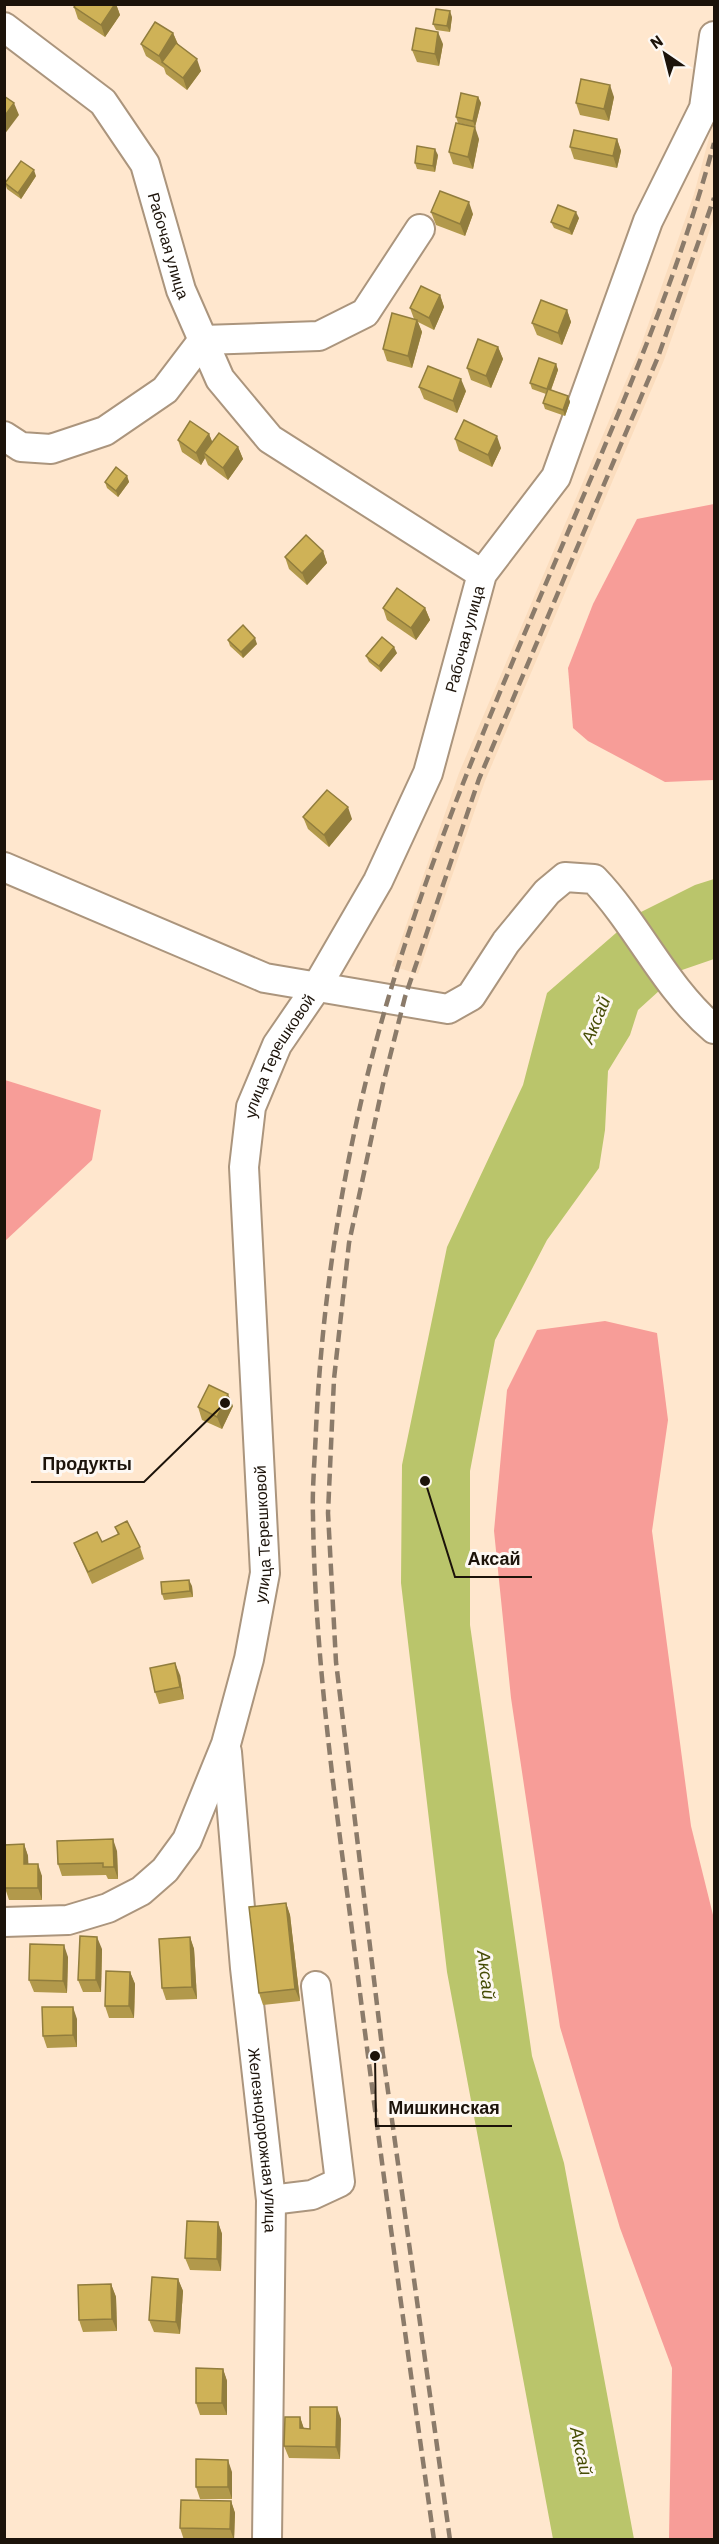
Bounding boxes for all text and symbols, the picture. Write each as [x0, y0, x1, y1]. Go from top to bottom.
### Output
north arrow [635, 24, 695, 84]
text: N [646, 30, 666, 52]
street label: Рабочая улица [145, 190, 194, 302]
street label: Рабочая улица [440, 583, 487, 694]
street label: улица Терешковой [240, 990, 318, 1119]
water label: Аксай [575, 993, 615, 1048]
callout: Продукты [31, 1446, 144, 1482]
text: Продукты [42, 1452, 132, 1474]
street label: улица Терешковой [249, 1465, 274, 1604]
callout: Аксай [455, 1541, 532, 1577]
text: Аксай [467, 1547, 521, 1569]
water label: Аксай [473, 1948, 501, 2001]
street label: Железнодорожная улица [245, 2047, 281, 2233]
callout: Мишкинская [376, 2090, 512, 2126]
text: Мишкинская [388, 2096, 500, 2118]
water label: Аксай [566, 2423, 598, 2477]

